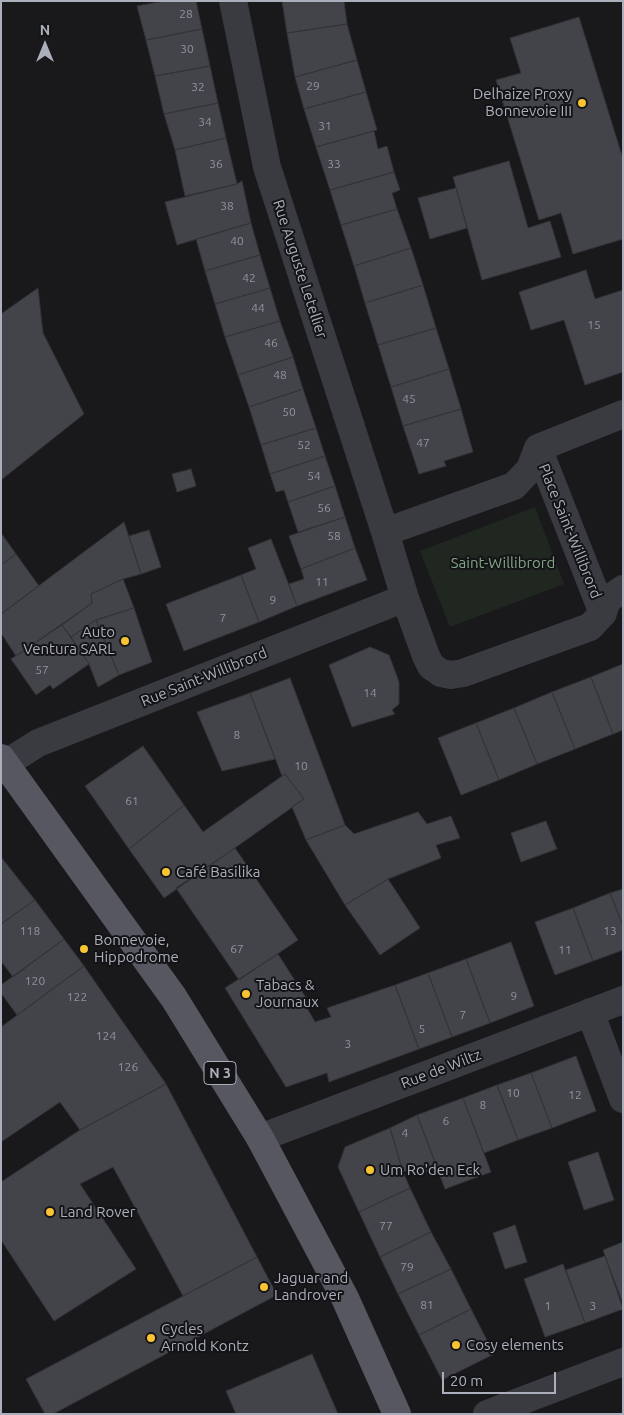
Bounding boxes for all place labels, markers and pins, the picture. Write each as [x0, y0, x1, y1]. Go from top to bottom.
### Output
place label: Delhaize Proxy Bonnevoie III [473, 85, 572, 120]
marker: Delhaize Proxy Bonnevoie III [576, 97, 588, 109]
place label: Auto Ventura SARL [23, 623, 115, 658]
marker: Auto Ventura SARL [119, 635, 131, 647]
place label: Café Basilika [176, 863, 261, 881]
marker: Café Basilika [160, 866, 172, 878]
place label: Bonnevoie, Hippodrome [94, 931, 179, 966]
marker: Bonnevoie, Hippodrome [78, 943, 90, 955]
place label: Tabacs & Journaux [256, 976, 319, 1011]
marker: Tabacs & Journaux [240, 988, 252, 1000]
place label: Um Ro'den Eck [380, 1161, 480, 1179]
marker: Um Ro'den Eck [364, 1164, 376, 1176]
place label: Land Rover [60, 1203, 135, 1221]
marker: Land Rover [44, 1206, 56, 1218]
place label: Jaguar and Landrover [274, 1269, 348, 1304]
marker: Jaguar and Landrover [258, 1281, 270, 1293]
place label: Cycles Arnold Kontz [161, 1320, 249, 1355]
marker: Cycles Arnold Kontz [145, 1332, 157, 1344]
place label: Cosy elements [466, 1336, 564, 1354]
marker: Cosy elements [450, 1339, 462, 1351]

